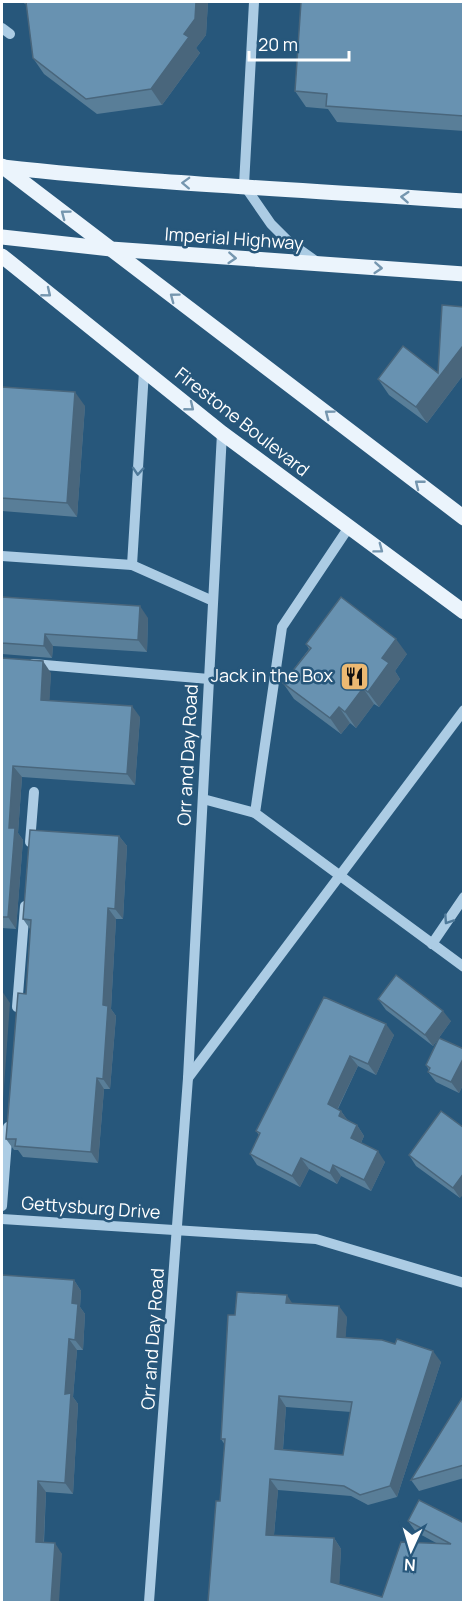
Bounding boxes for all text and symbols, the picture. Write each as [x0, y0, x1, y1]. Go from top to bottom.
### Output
scale bar [249, 24, 350, 62]
text: 20 m [258, 32, 298, 56]
one-way arrow [181, 176, 190, 189]
one-way arrow [401, 190, 410, 203]
one-way arrow [60, 210, 71, 221]
street label: Imperial Highway [164, 221, 305, 255]
one-way arrow [228, 251, 237, 264]
one-way arrow [374, 262, 383, 275]
one-way arrow [40, 285, 51, 296]
one-way arrow [169, 293, 180, 304]
street label: Firestone Boulevard [171, 361, 315, 481]
one-way arrow [183, 400, 194, 411]
one-way arrow [325, 411, 336, 422]
one-way arrow [132, 466, 145, 476]
one-way arrow [415, 480, 426, 491]
one-way arrow [373, 542, 384, 553]
restaurant icon: Jack in the Box [338, 660, 370, 692]
place label: Jack in the Box [211, 663, 334, 687]
street label: Orr and Day Road [171, 684, 203, 826]
one-way arrow [444, 914, 455, 925]
street label: Gettysburg Drive [21, 1190, 161, 1224]
street label: Orr and Day Road [135, 1267, 169, 1411]
north arrow [381, 1520, 441, 1580]
text: N [403, 1554, 416, 1576]

